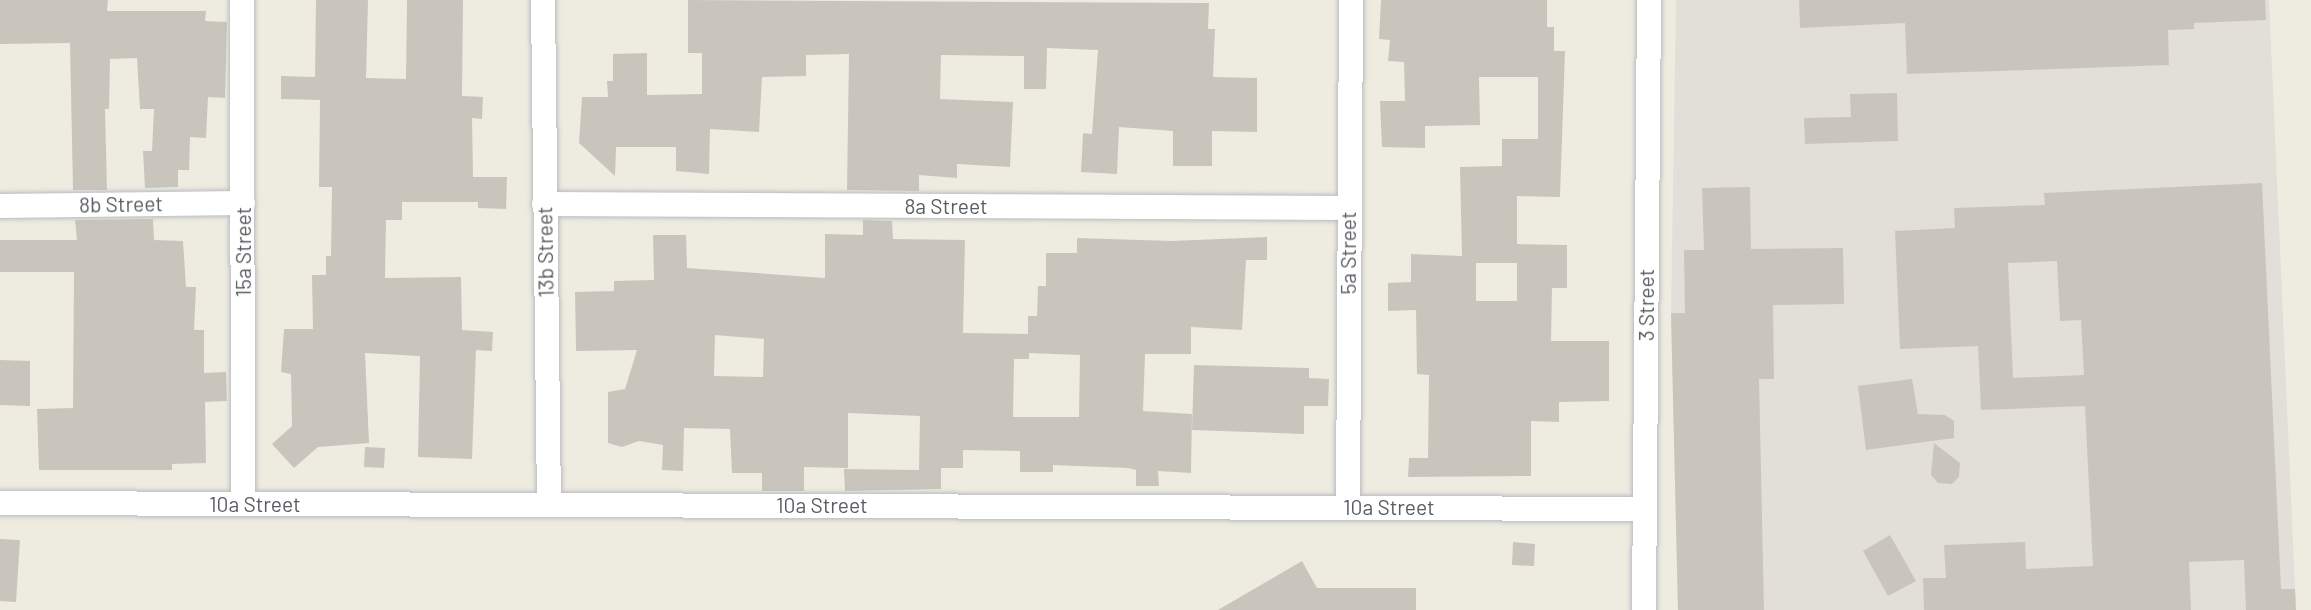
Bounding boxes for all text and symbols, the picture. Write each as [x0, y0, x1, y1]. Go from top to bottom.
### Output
street label: 8b Street [79, 191, 163, 217]
street label: 8a Street [904, 193, 988, 219]
street label: 13b Street [532, 206, 558, 298]
street label: 15a Street [230, 207, 256, 297]
street label: 5a Street [1335, 211, 1361, 295]
street label: 3 Street [1633, 269, 1659, 341]
street label: 10a Street [209, 491, 301, 517]
street label: 10a Street [776, 492, 868, 518]
street label: 10a Street [1343, 494, 1435, 520]

